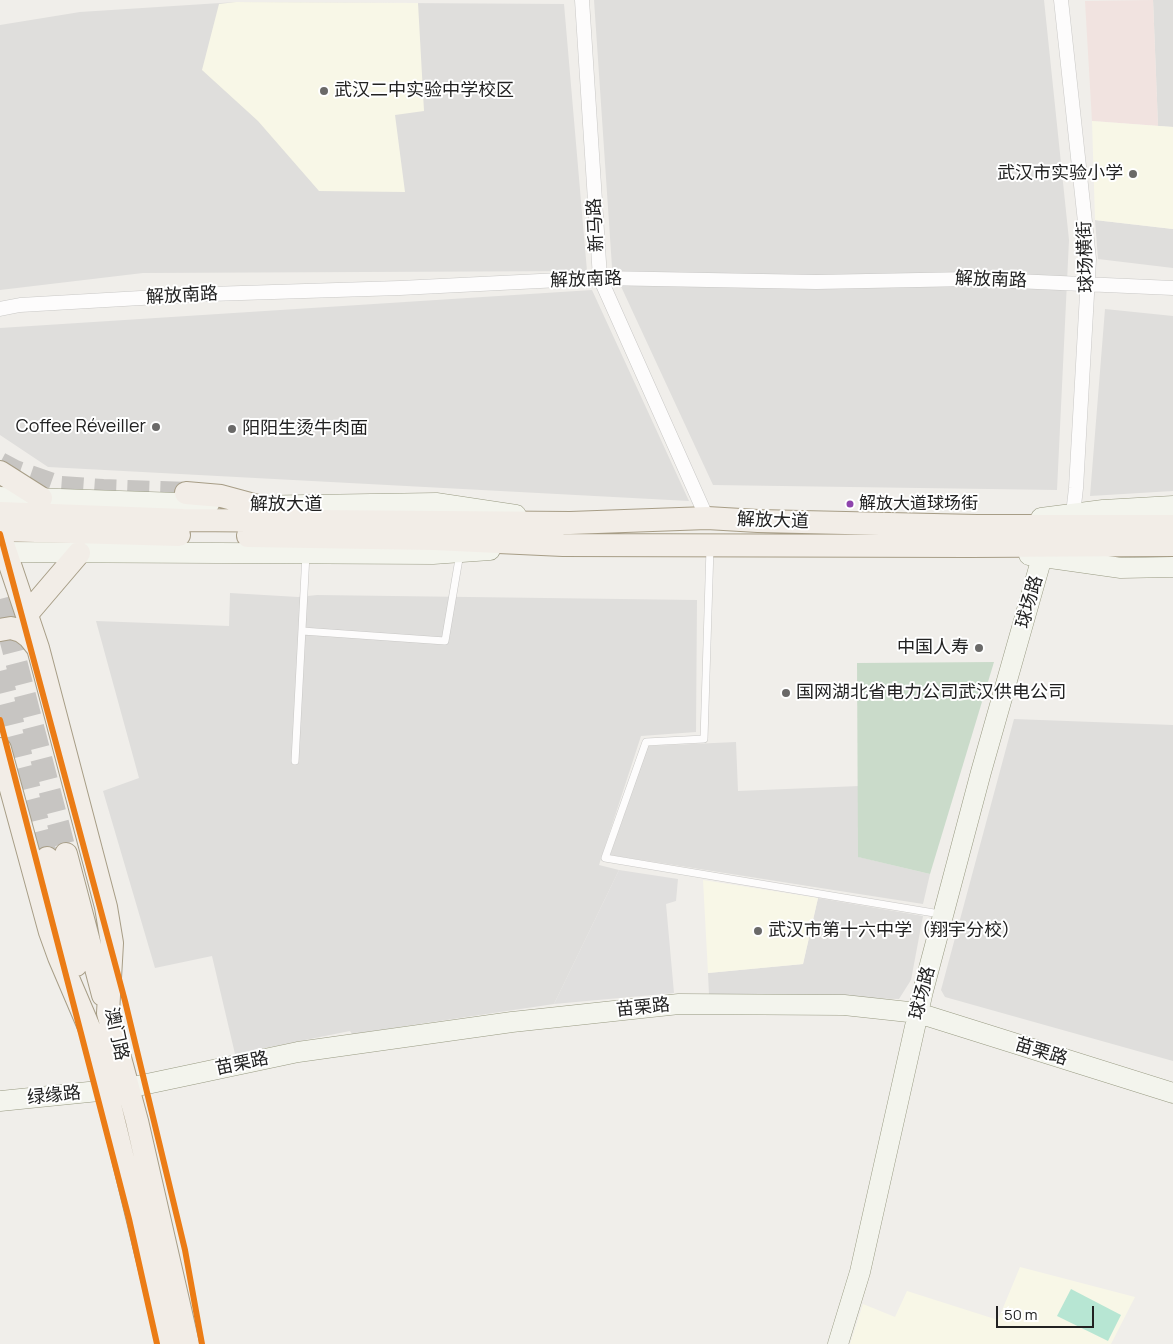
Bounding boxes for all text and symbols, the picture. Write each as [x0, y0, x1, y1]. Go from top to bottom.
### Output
place label: 武汉二中实验中学校区 [334, 80, 514, 102]
marker: 武汉二中实验中学校区 [318, 85, 330, 97]
place label: 武汉市实验小学 [997, 163, 1123, 185]
marker: 武汉市实验小学 [1127, 168, 1139, 180]
street label: 新马路 [584, 197, 608, 253]
street label: 球场横街 [1074, 221, 1098, 293]
street label: 解放南路 [550, 268, 622, 292]
street label: 解放南路 [955, 268, 1027, 292]
street label: 解放南路 [145, 283, 219, 309]
place label: Coffee Réveiller [16, 416, 146, 438]
place label: 阳阳生烫牛肉面 [242, 418, 368, 440]
marker: Coffee Réveiller [150, 421, 162, 433]
marker: 阳阳生烫牛肉面 [226, 423, 238, 435]
street label: 解放大道 [250, 494, 322, 516]
place label: 解放大道球场街 [859, 494, 978, 514]
marker: 解放大道球场街 [845, 499, 855, 509]
street label: 解放大道 [737, 509, 809, 533]
street label: 球场路 [1012, 573, 1048, 631]
place label: 中国人寿 [897, 637, 969, 659]
marker: 中国人寿 [973, 642, 985, 654]
place label: 国网湖北省电力公司武汉供电公司 [796, 682, 1066, 704]
marker: 国网湖北省电力公司武汉供电公司 [780, 687, 792, 699]
place label: 武汉市第十六中学（翔宇分校） [768, 920, 1020, 942]
marker: 武汉市第十六中学（翔宇分校） [752, 925, 764, 937]
street label: 球场路 [906, 964, 940, 1022]
street label: 苗栗路 [615, 994, 671, 1022]
street label: 澳门路 [100, 1005, 132, 1063]
street label: 苗栗路 [1012, 1034, 1070, 1070]
street label: 苗栗路 [213, 1048, 271, 1080]
street label: 绿缘路 [26, 1082, 82, 1110]
scale bar [998, 1296, 1096, 1328]
text: 50 m [1004, 1304, 1038, 1325]

